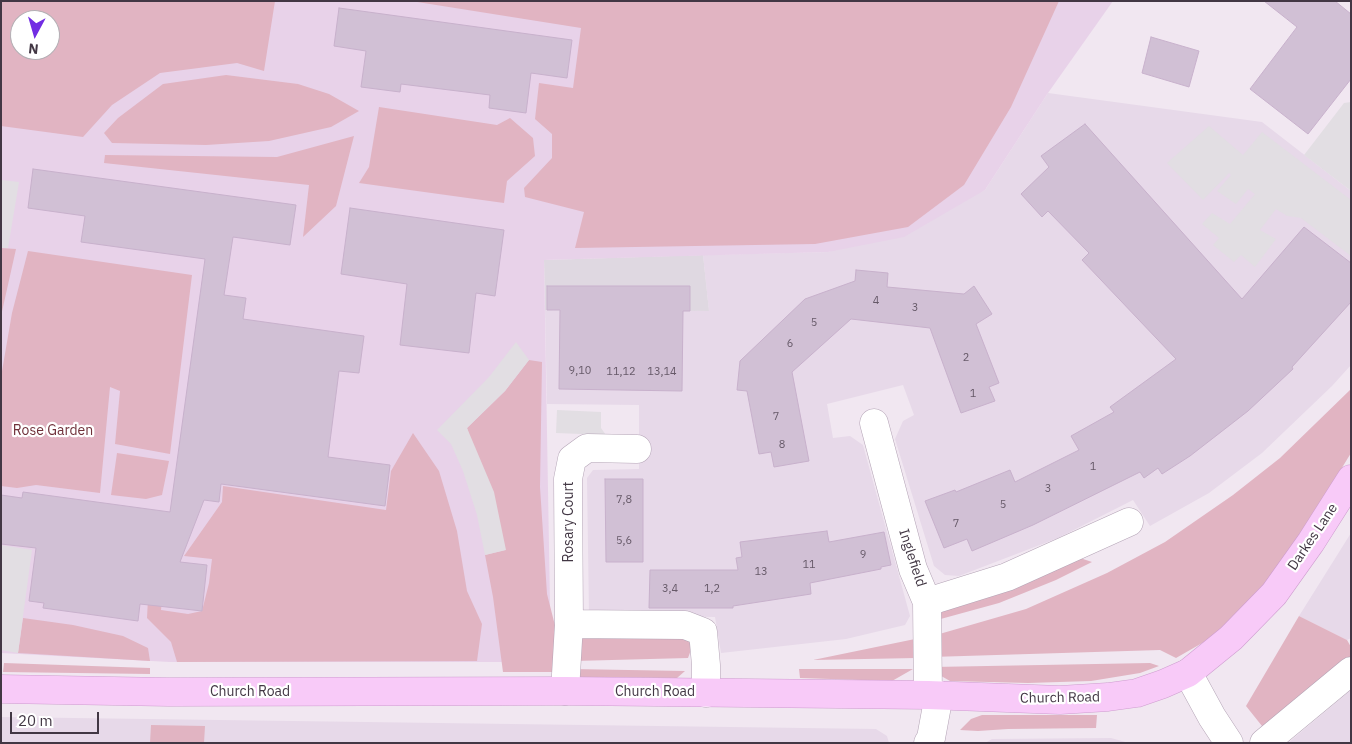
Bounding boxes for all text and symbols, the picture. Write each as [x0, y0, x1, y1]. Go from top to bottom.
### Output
north arrow [10, 10, 60, 60]
text: N [28, 39, 40, 58]
house number: 4 [873, 294, 879, 308]
house number: 3 [912, 301, 918, 315]
house number: 5 [811, 316, 817, 330]
house number: 6 [787, 337, 793, 351]
house number: 2 [963, 351, 969, 365]
house number: 9,10 [569, 364, 591, 378]
house number: 11,12 [606, 365, 636, 379]
house number: 13,14 [647, 365, 677, 379]
house number: 1 [970, 387, 976, 401]
house number: 7 [773, 410, 779, 424]
park label: Rose Garden [13, 423, 93, 439]
house number: 8 [779, 438, 785, 452]
house number: 1 [1090, 460, 1096, 474]
street label: Rosary Court [561, 481, 577, 563]
house number: 3 [1045, 482, 1051, 496]
house number: 7,8 [616, 493, 632, 507]
house number: 5 [1000, 498, 1006, 512]
street label: Darkes Lane [1284, 500, 1342, 574]
house number: 7 [953, 517, 959, 531]
street label: Inglefield [895, 527, 929, 589]
house number: 5,6 [616, 534, 632, 548]
house number: 9 [860, 548, 866, 562]
house number: 11 [802, 558, 816, 572]
house number: 13 [754, 565, 768, 579]
house number: 3,4 [662, 582, 678, 596]
house number: 1,2 [704, 582, 720, 596]
street label: Church Road [210, 684, 290, 700]
street label: Church Road [615, 684, 695, 700]
street label: Church Road [1020, 689, 1100, 707]
scale bar [12, 702, 101, 734]
text: 20 m [18, 711, 53, 730]

